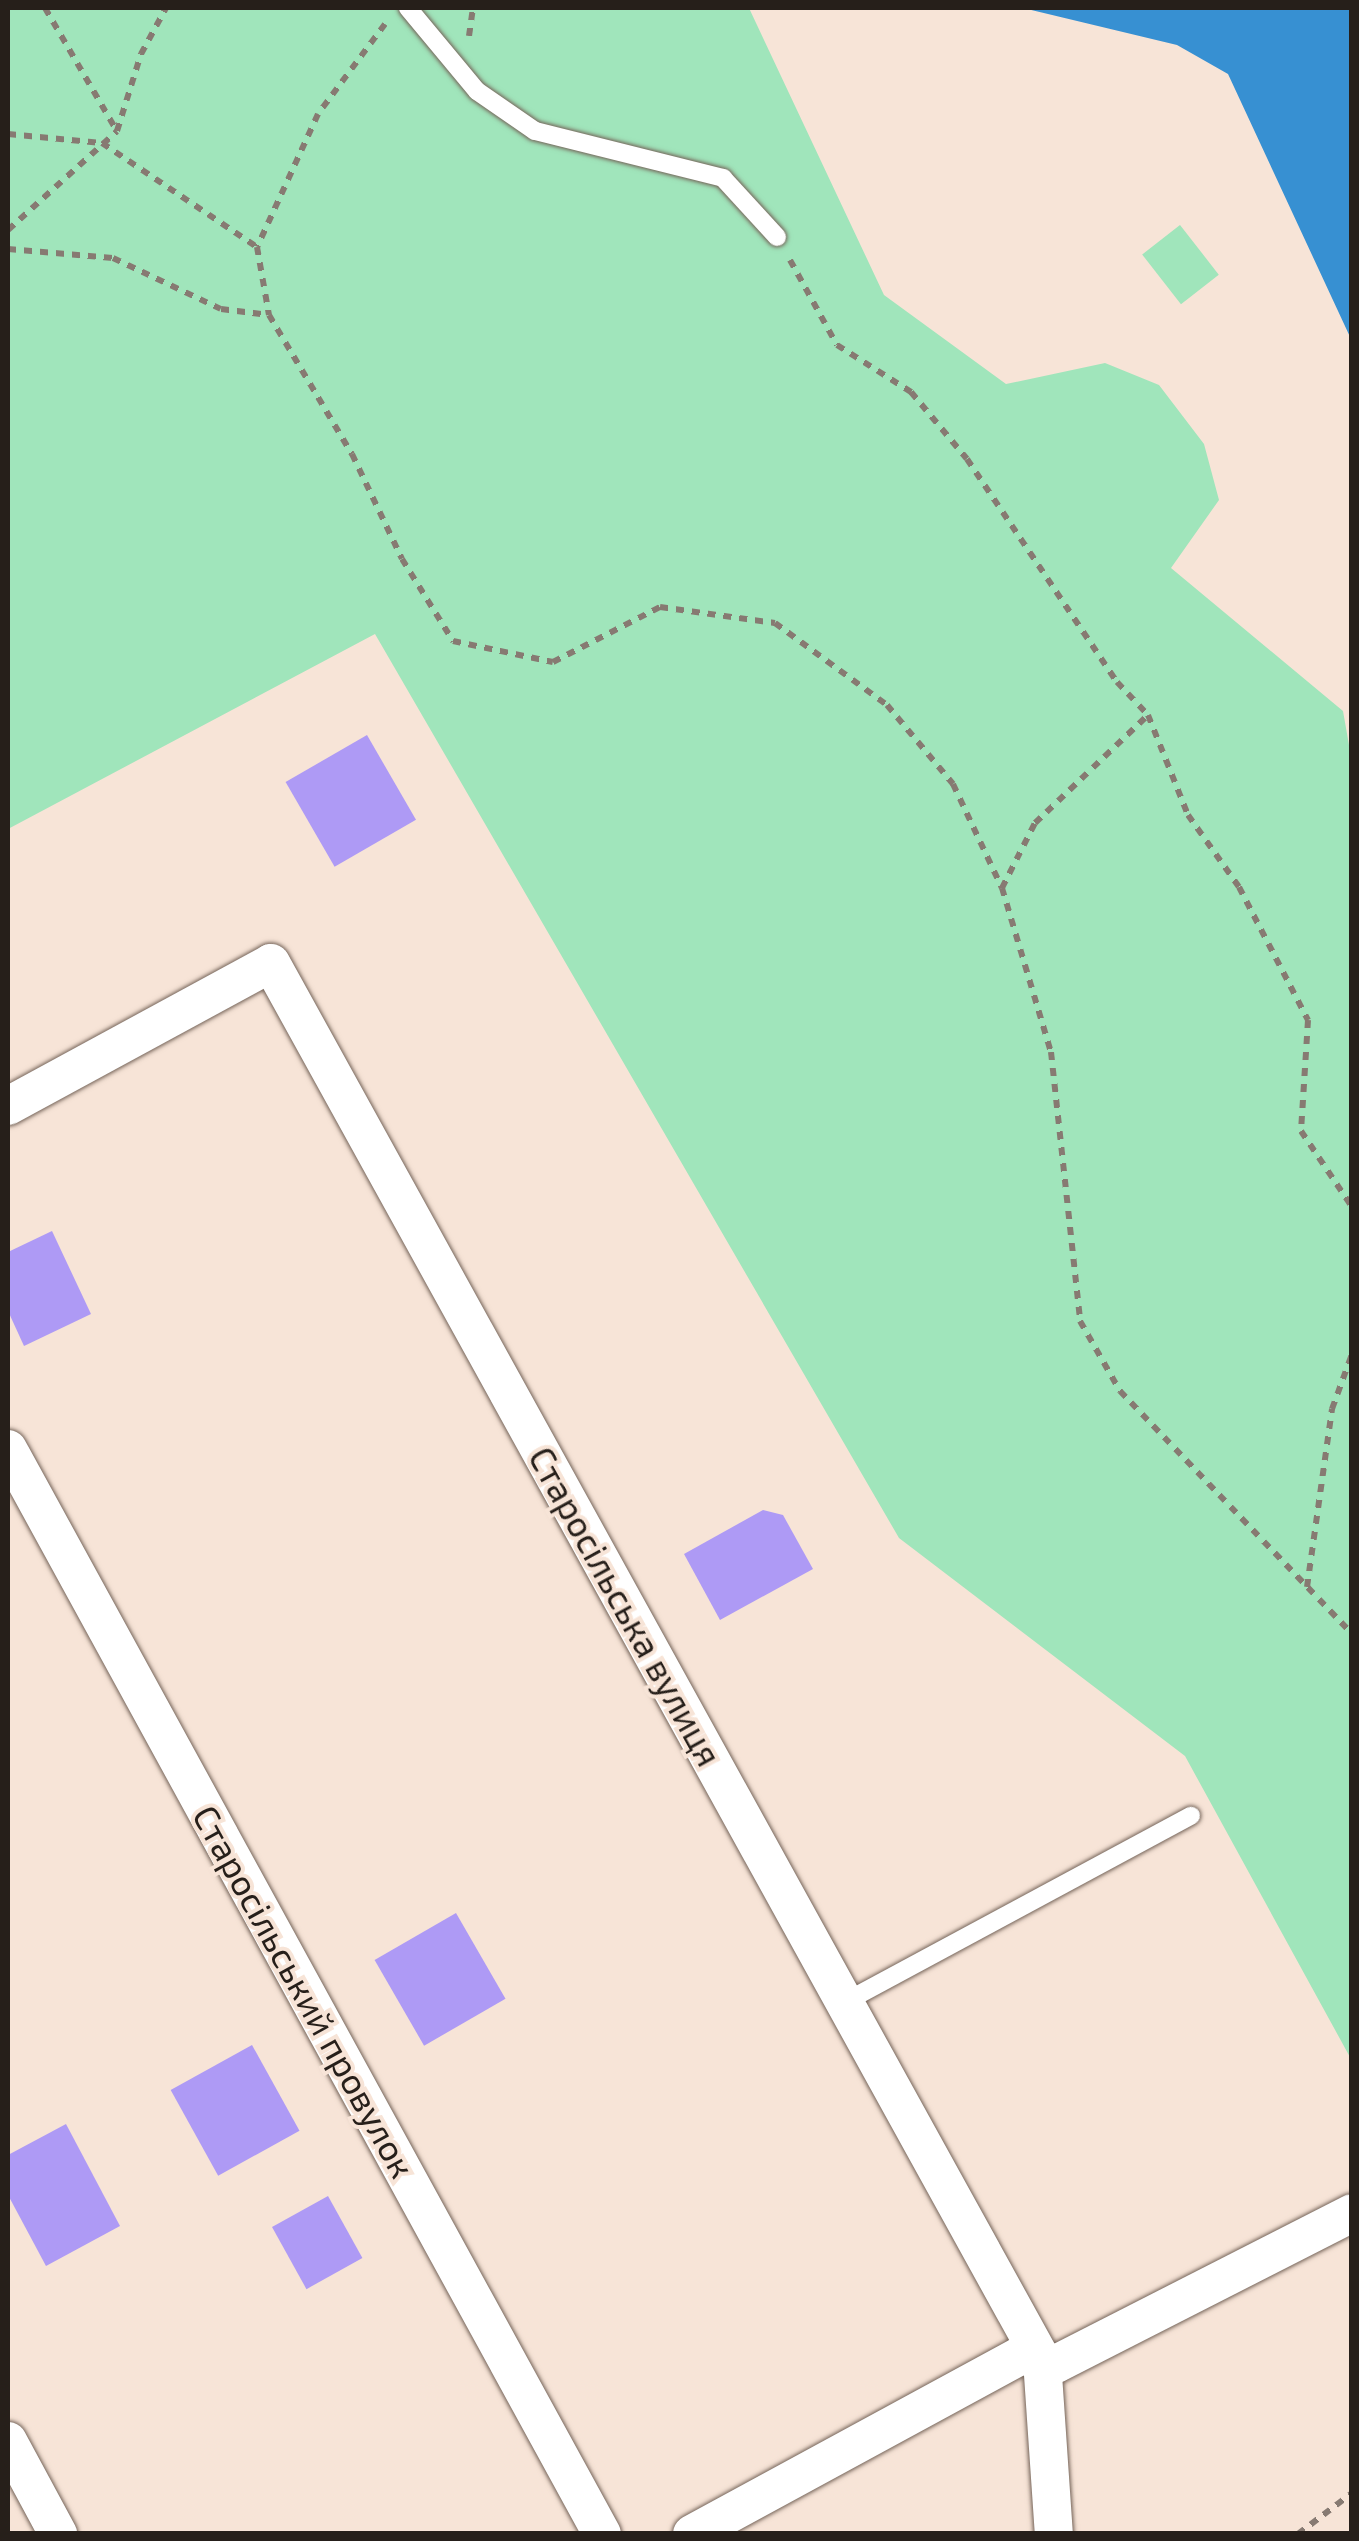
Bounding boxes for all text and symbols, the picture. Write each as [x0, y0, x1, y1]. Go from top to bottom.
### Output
street label: Старосільська вулиця [521, 1439, 731, 1773]
street label: Старосільський провулок [185, 1798, 425, 2184]

